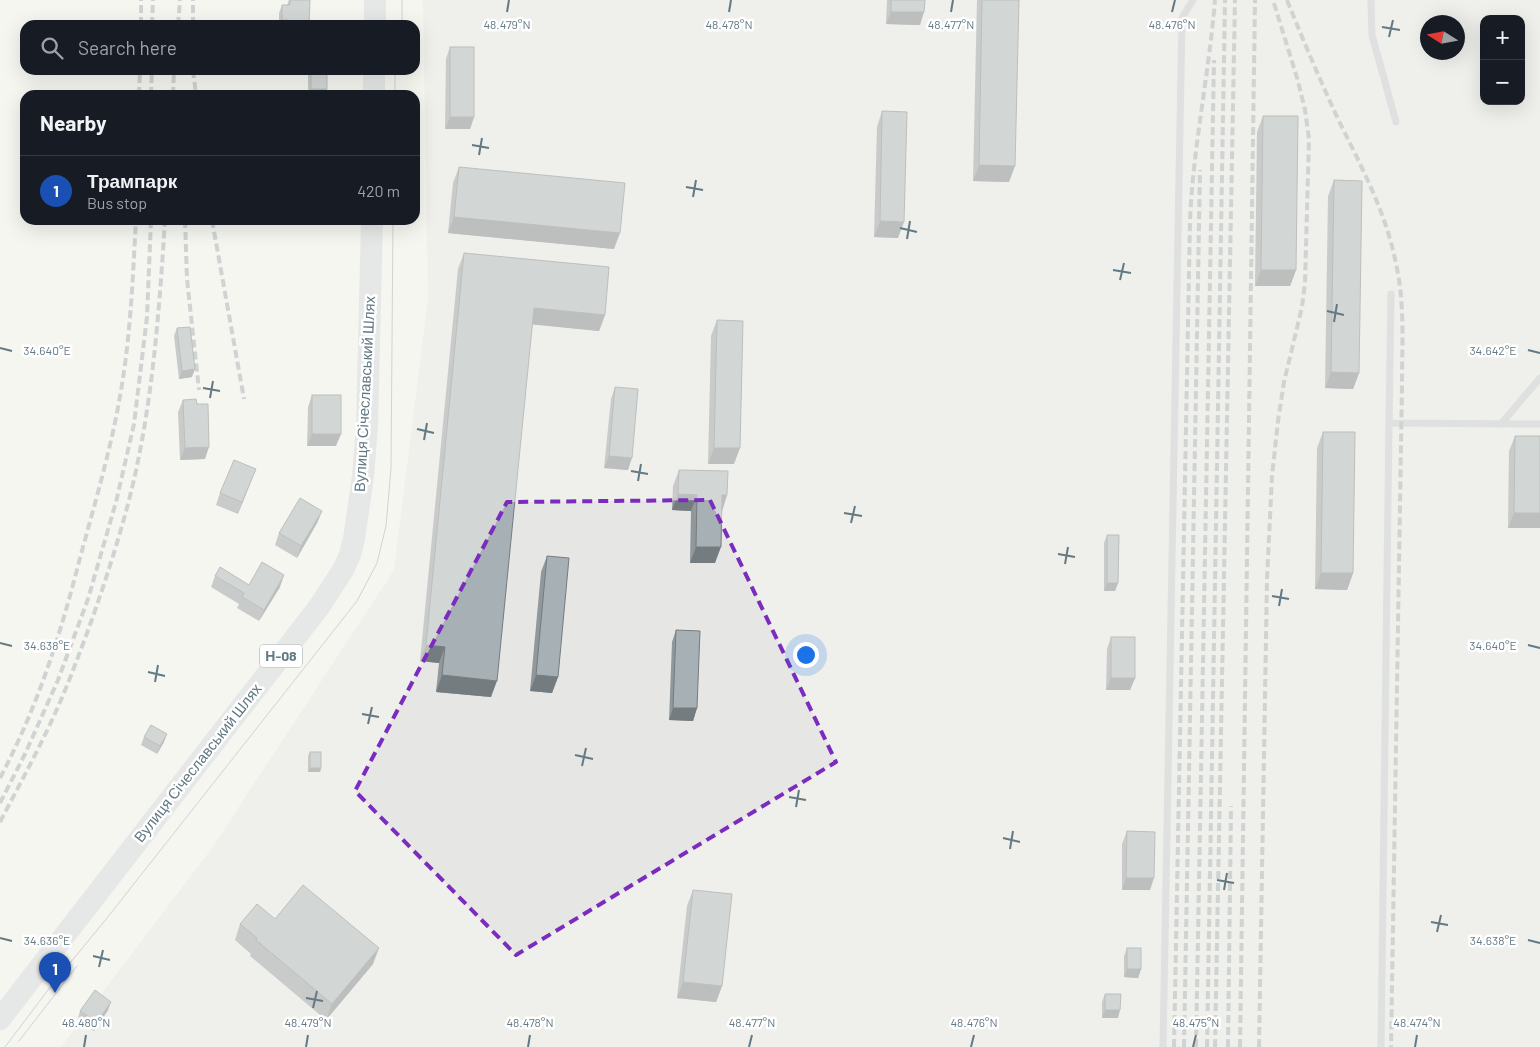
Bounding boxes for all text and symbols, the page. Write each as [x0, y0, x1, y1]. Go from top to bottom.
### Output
north arrow [1420, 15, 1465, 60]
map controls [1480, 15, 1525, 105]
button: + [1480, 15, 1525, 60]
text: 48.479°N [483, 17, 531, 31]
text: 48.478°N [705, 17, 753, 31]
text: 48.477°N [928, 17, 974, 31]
text: 48.476°N [1149, 17, 1196, 31]
search box [20, 20, 420, 75]
icon: search [38, 34, 66, 62]
text: Search here [78, 36, 177, 59]
button: − [1480, 60, 1525, 105]
text: Nearby [40, 110, 106, 135]
text: Трампарк [87, 169, 177, 192]
text: 1 [53, 181, 59, 200]
text: 420 m [357, 181, 400, 200]
text: Bus stop [87, 193, 147, 212]
street label: Вулиця Січеславський Шлях [350, 295, 378, 492]
text: 34.640°E [23, 343, 71, 357]
text: 34.642°E [1469, 343, 1517, 357]
text: 34.638°E [24, 638, 70, 652]
text: 34.640°E [1469, 638, 1517, 652]
your location [793, 642, 819, 668]
road number: Н-08 [260, 644, 302, 668]
street label: Вулиця Січеславський Шлях [130, 679, 265, 845]
text: 34.636°E [24, 933, 70, 947]
text: 34.638°E [1470, 933, 1516, 947]
pin: 1 [39, 952, 71, 993]
text: 48.480°N [62, 1015, 110, 1029]
text: 48.479°N [284, 1015, 332, 1029]
text: 48.478°N [506, 1015, 554, 1029]
text: 48.477°N [729, 1015, 775, 1029]
text: 48.476°N [951, 1015, 998, 1029]
text: 48.475°N [1173, 1015, 1219, 1029]
text: 48.474°N [1393, 1015, 1441, 1029]

